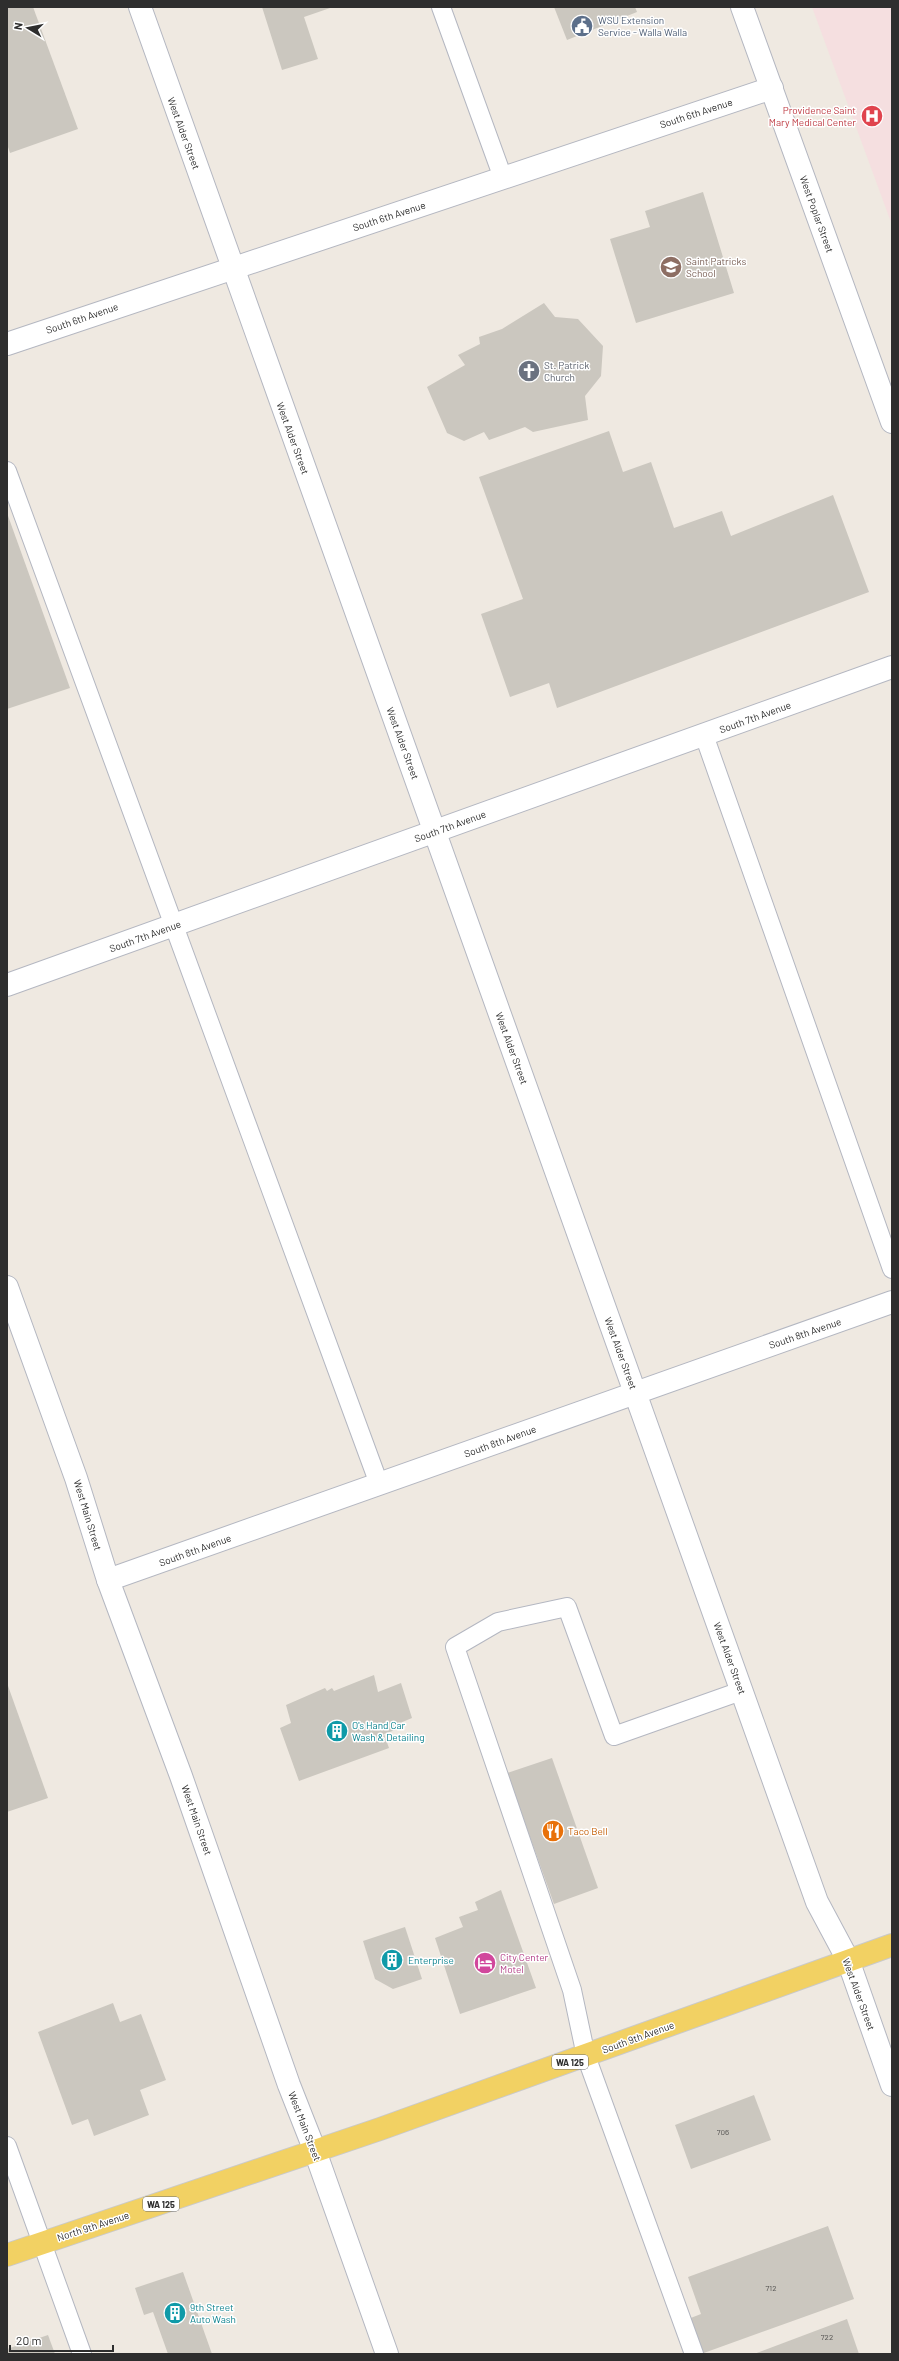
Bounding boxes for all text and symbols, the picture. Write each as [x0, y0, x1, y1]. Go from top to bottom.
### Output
north arrow [8, 8, 48, 48]
public building icon: WSU Extension Service - Walla Walla [569, 13, 595, 39]
place label: WSU Extension Service - Walla Walla [598, 14, 687, 38]
text: N [11, 21, 25, 31]
street label: West Alder Street [165, 95, 203, 171]
street label: South 6th Avenue [658, 96, 734, 130]
hospital icon: Providence Saint Mary Medical Center [859, 103, 885, 129]
place label: Providence Saint Mary Medical Center [769, 104, 856, 128]
street label: West Poplar Street [798, 174, 837, 254]
street label: South 6th Avenue [351, 199, 427, 233]
school or university icon: Saint Patricks School [658, 254, 684, 280]
place label: Saint Patricks School [686, 255, 746, 279]
street label: South 6th Avenue [44, 300, 120, 336]
church icon: St. Patrick Church [516, 358, 542, 384]
place label: St. Patrick Church [544, 359, 589, 383]
street label: West Alder Street [274, 400, 312, 476]
street label: South 7th Avenue [718, 698, 792, 736]
street label: West Alder Street [384, 705, 422, 781]
street label: South 7th Avenue [413, 807, 487, 845]
street label: South 7th Avenue [108, 917, 182, 955]
street label: West Alder Street [493, 1010, 531, 1086]
street label: West Alder Street [602, 1315, 640, 1391]
street label: South 8th Avenue [767, 1315, 843, 1351]
street label: South 8th Avenue [462, 1422, 538, 1460]
street label: West Main Street [72, 1478, 105, 1552]
street label: South 8th Avenue [157, 1531, 233, 1569]
street label: West Alder Street [711, 1620, 749, 1696]
building icon: O's Hand Car Wash & Detailing [324, 1718, 350, 1744]
place label: O's Hand Car Wash & Detailing [352, 1719, 425, 1743]
street label: West Main Street [179, 1783, 215, 1857]
restaurant icon: Taco Bell [540, 1818, 566, 1844]
place label: Taco Bell [568, 1825, 607, 1837]
building icon: Enterprise [379, 1947, 405, 1973]
hotel icon: City Center Motel [472, 1950, 498, 1976]
place label: City Center Motel [500, 1951, 548, 1975]
place label: Enterprise [408, 1954, 454, 1966]
street label: West Alder Street [840, 1956, 878, 2032]
street label: South 9th Avenue [600, 2018, 676, 2056]
road number: WA 125 [552, 2055, 588, 2069]
street label: West Main Street [286, 2090, 324, 2163]
house number: 706 [717, 2127, 729, 2137]
road number: WA 125 [143, 2197, 179, 2211]
street label: North 9th Avenue [55, 2209, 131, 2243]
house number: 712 [766, 2283, 776, 2293]
building icon: 9th Street Auto Wash [162, 2300, 188, 2326]
place label: 9th Street Auto Wash [190, 2301, 236, 2325]
scale bar [10, 2327, 113, 2353]
house number: 722 [821, 2332, 833, 2342]
text: 20 m [16, 2333, 42, 2347]

